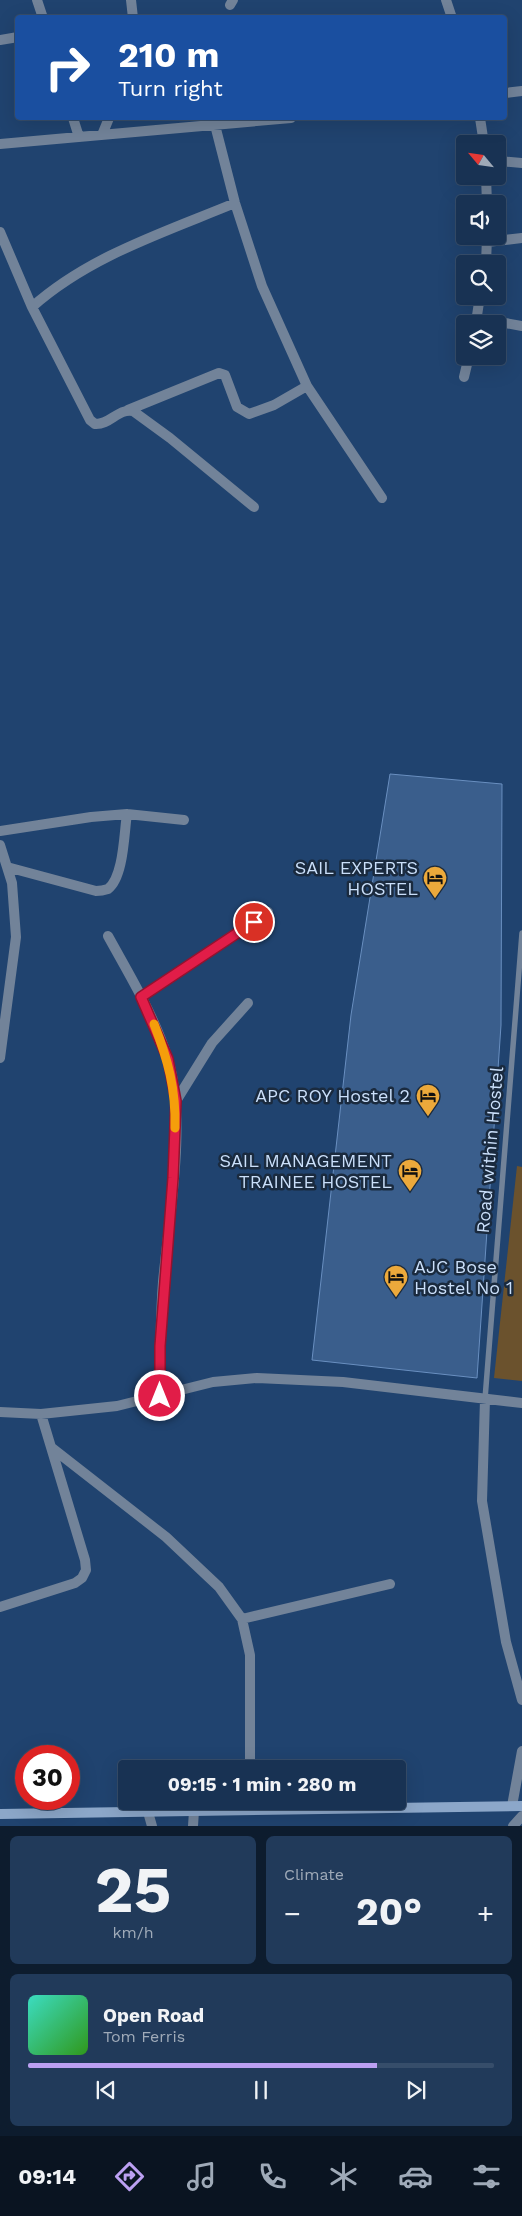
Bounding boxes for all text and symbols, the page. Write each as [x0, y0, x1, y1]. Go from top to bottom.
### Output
text: 210 m [118, 34, 219, 76]
icon: right [35, 35, 100, 100]
text: Turn right [118, 76, 223, 101]
north arrow [456, 135, 506, 185]
map controls [456, 135, 506, 365]
button: sound [456, 195, 506, 245]
button: search [456, 255, 506, 305]
button: layers [456, 315, 506, 365]
place label: SAIL EXPERTS HOSTEL [295, 857, 418, 899]
hotel icon: SAIL EXPERTS HOSTEL [422, 865, 448, 899]
pin [233, 901, 275, 943]
icon: arrive [240, 908, 268, 936]
street label: Road within Hostel [472, 1065, 507, 1234]
hotel icon: APC ROY Hostel 2 [415, 1083, 441, 1117]
place label: APC ROY Hostel 2 [255, 1085, 410, 1106]
place label: SAIL MANAGEMENT TRAINEE HOSTEL [220, 1150, 392, 1192]
hotel icon: SAIL MANAGEMENT TRAINEE HOSTEL [397, 1158, 423, 1192]
place label: AJC Bose Hostel No 1 [414, 1256, 513, 1298]
hotel icon: AJC Bose Hostel No 1 [383, 1264, 409, 1298]
position arrow [133, 1369, 185, 1421]
speed limit sign: 30 [15, 1745, 80, 1810]
text: 09:15 · 1 min · 280 m [168, 1773, 356, 1796]
text: 25 [95, 1852, 171, 1928]
text: Climate [284, 1865, 344, 1884]
text: 20° [356, 1890, 422, 1934]
text: − [284, 1897, 301, 1930]
text: + [477, 1897, 494, 1930]
text: km/h [112, 1923, 154, 1942]
text: Open Road [103, 2004, 204, 2027]
text: Tom Ferris [103, 2027, 185, 2046]
icon: previous [92, 2076, 120, 2104]
icon: pause [247, 2076, 275, 2104]
icon: next [402, 2076, 430, 2104]
icon: directions [112, 2159, 147, 2194]
icon: music [184, 2159, 219, 2194]
icon: phone [255, 2159, 290, 2194]
icon: climate [326, 2159, 361, 2194]
icon: car [398, 2159, 433, 2194]
icon: filters [469, 2159, 504, 2194]
text: 09:14 [18, 2164, 76, 2189]

